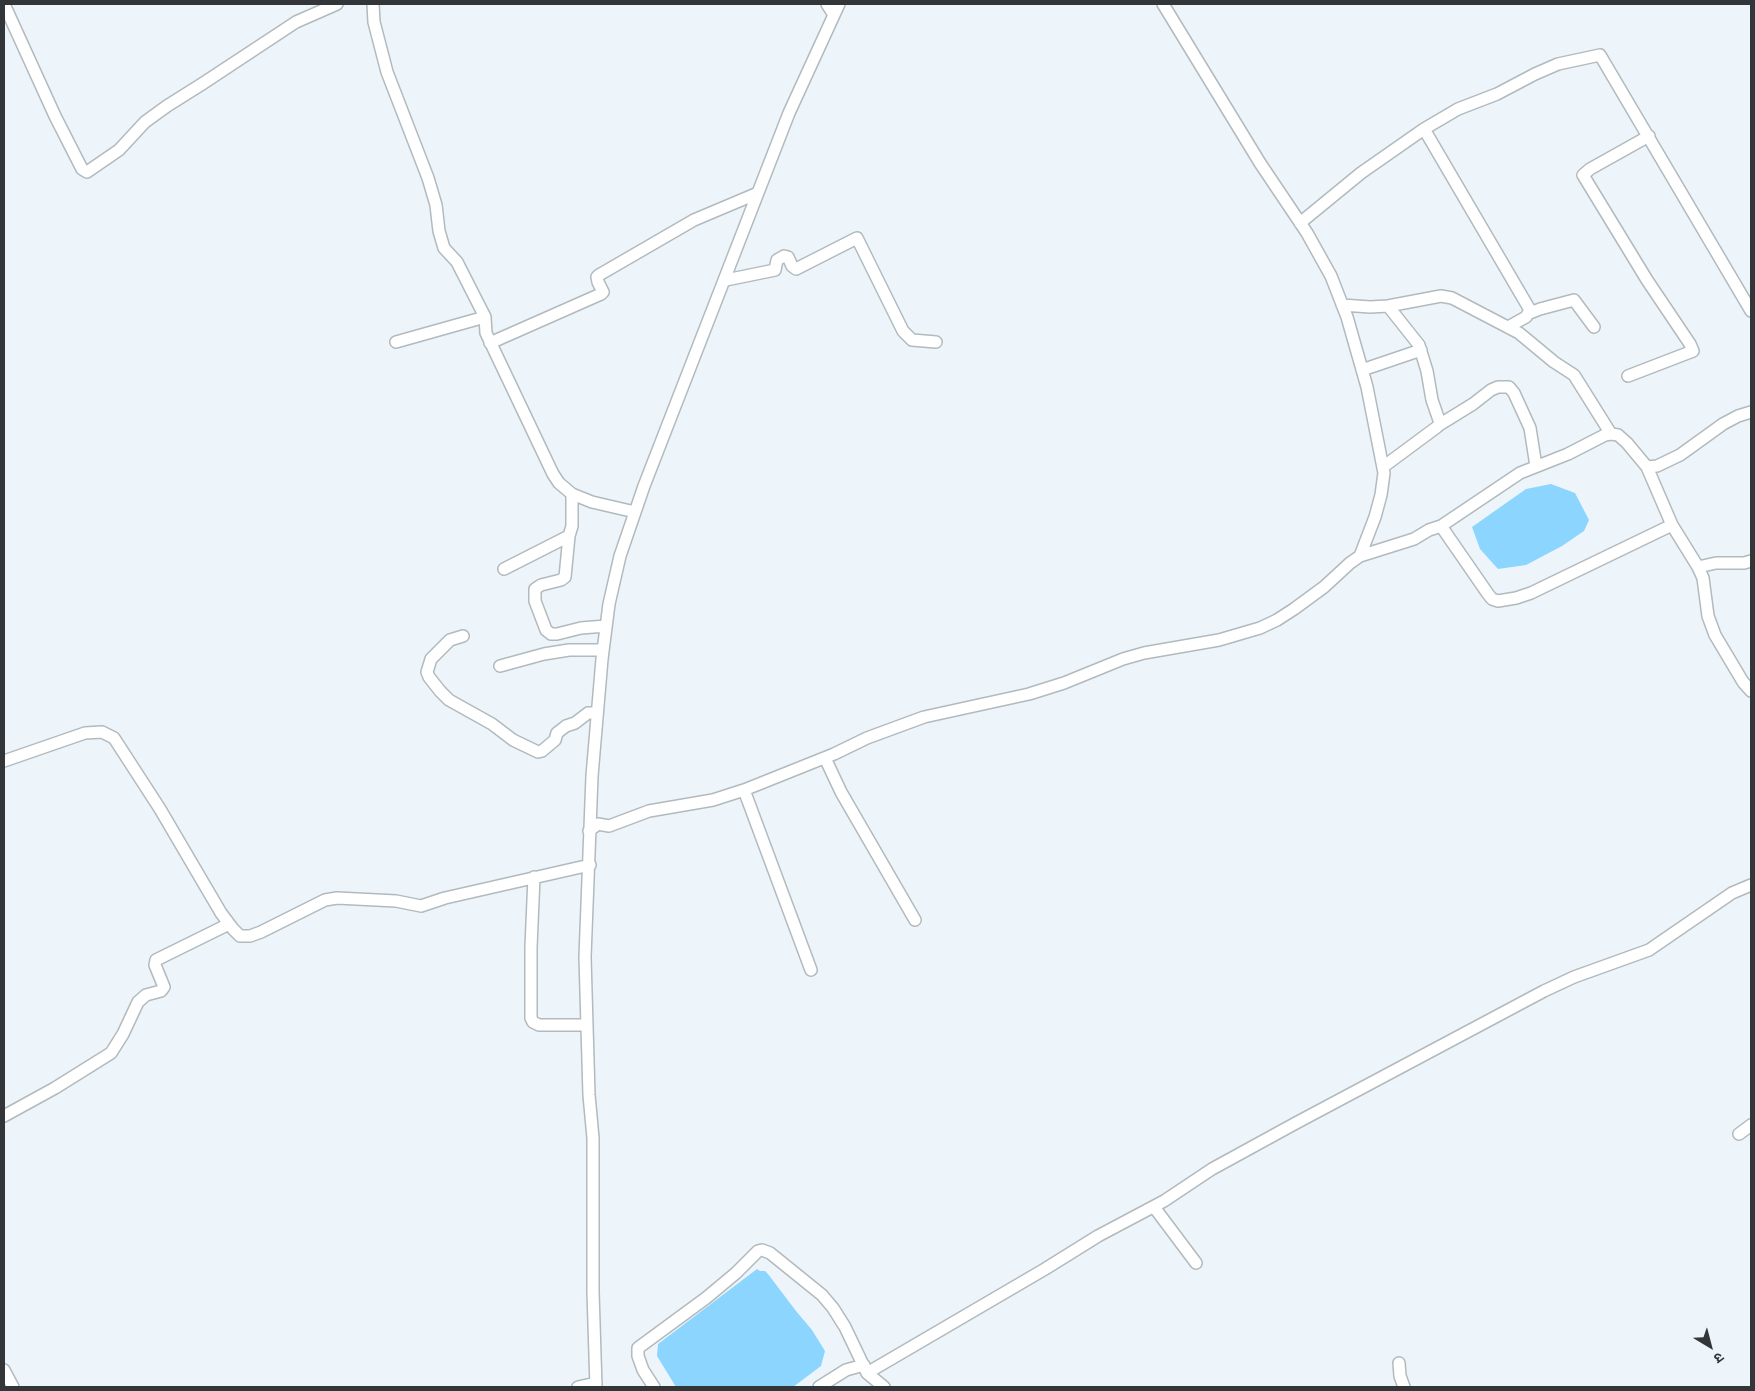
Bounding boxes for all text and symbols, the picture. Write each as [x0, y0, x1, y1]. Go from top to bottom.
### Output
north arrow [1685, 1321, 1735, 1371]
text: उ [1710, 1348, 1728, 1368]

